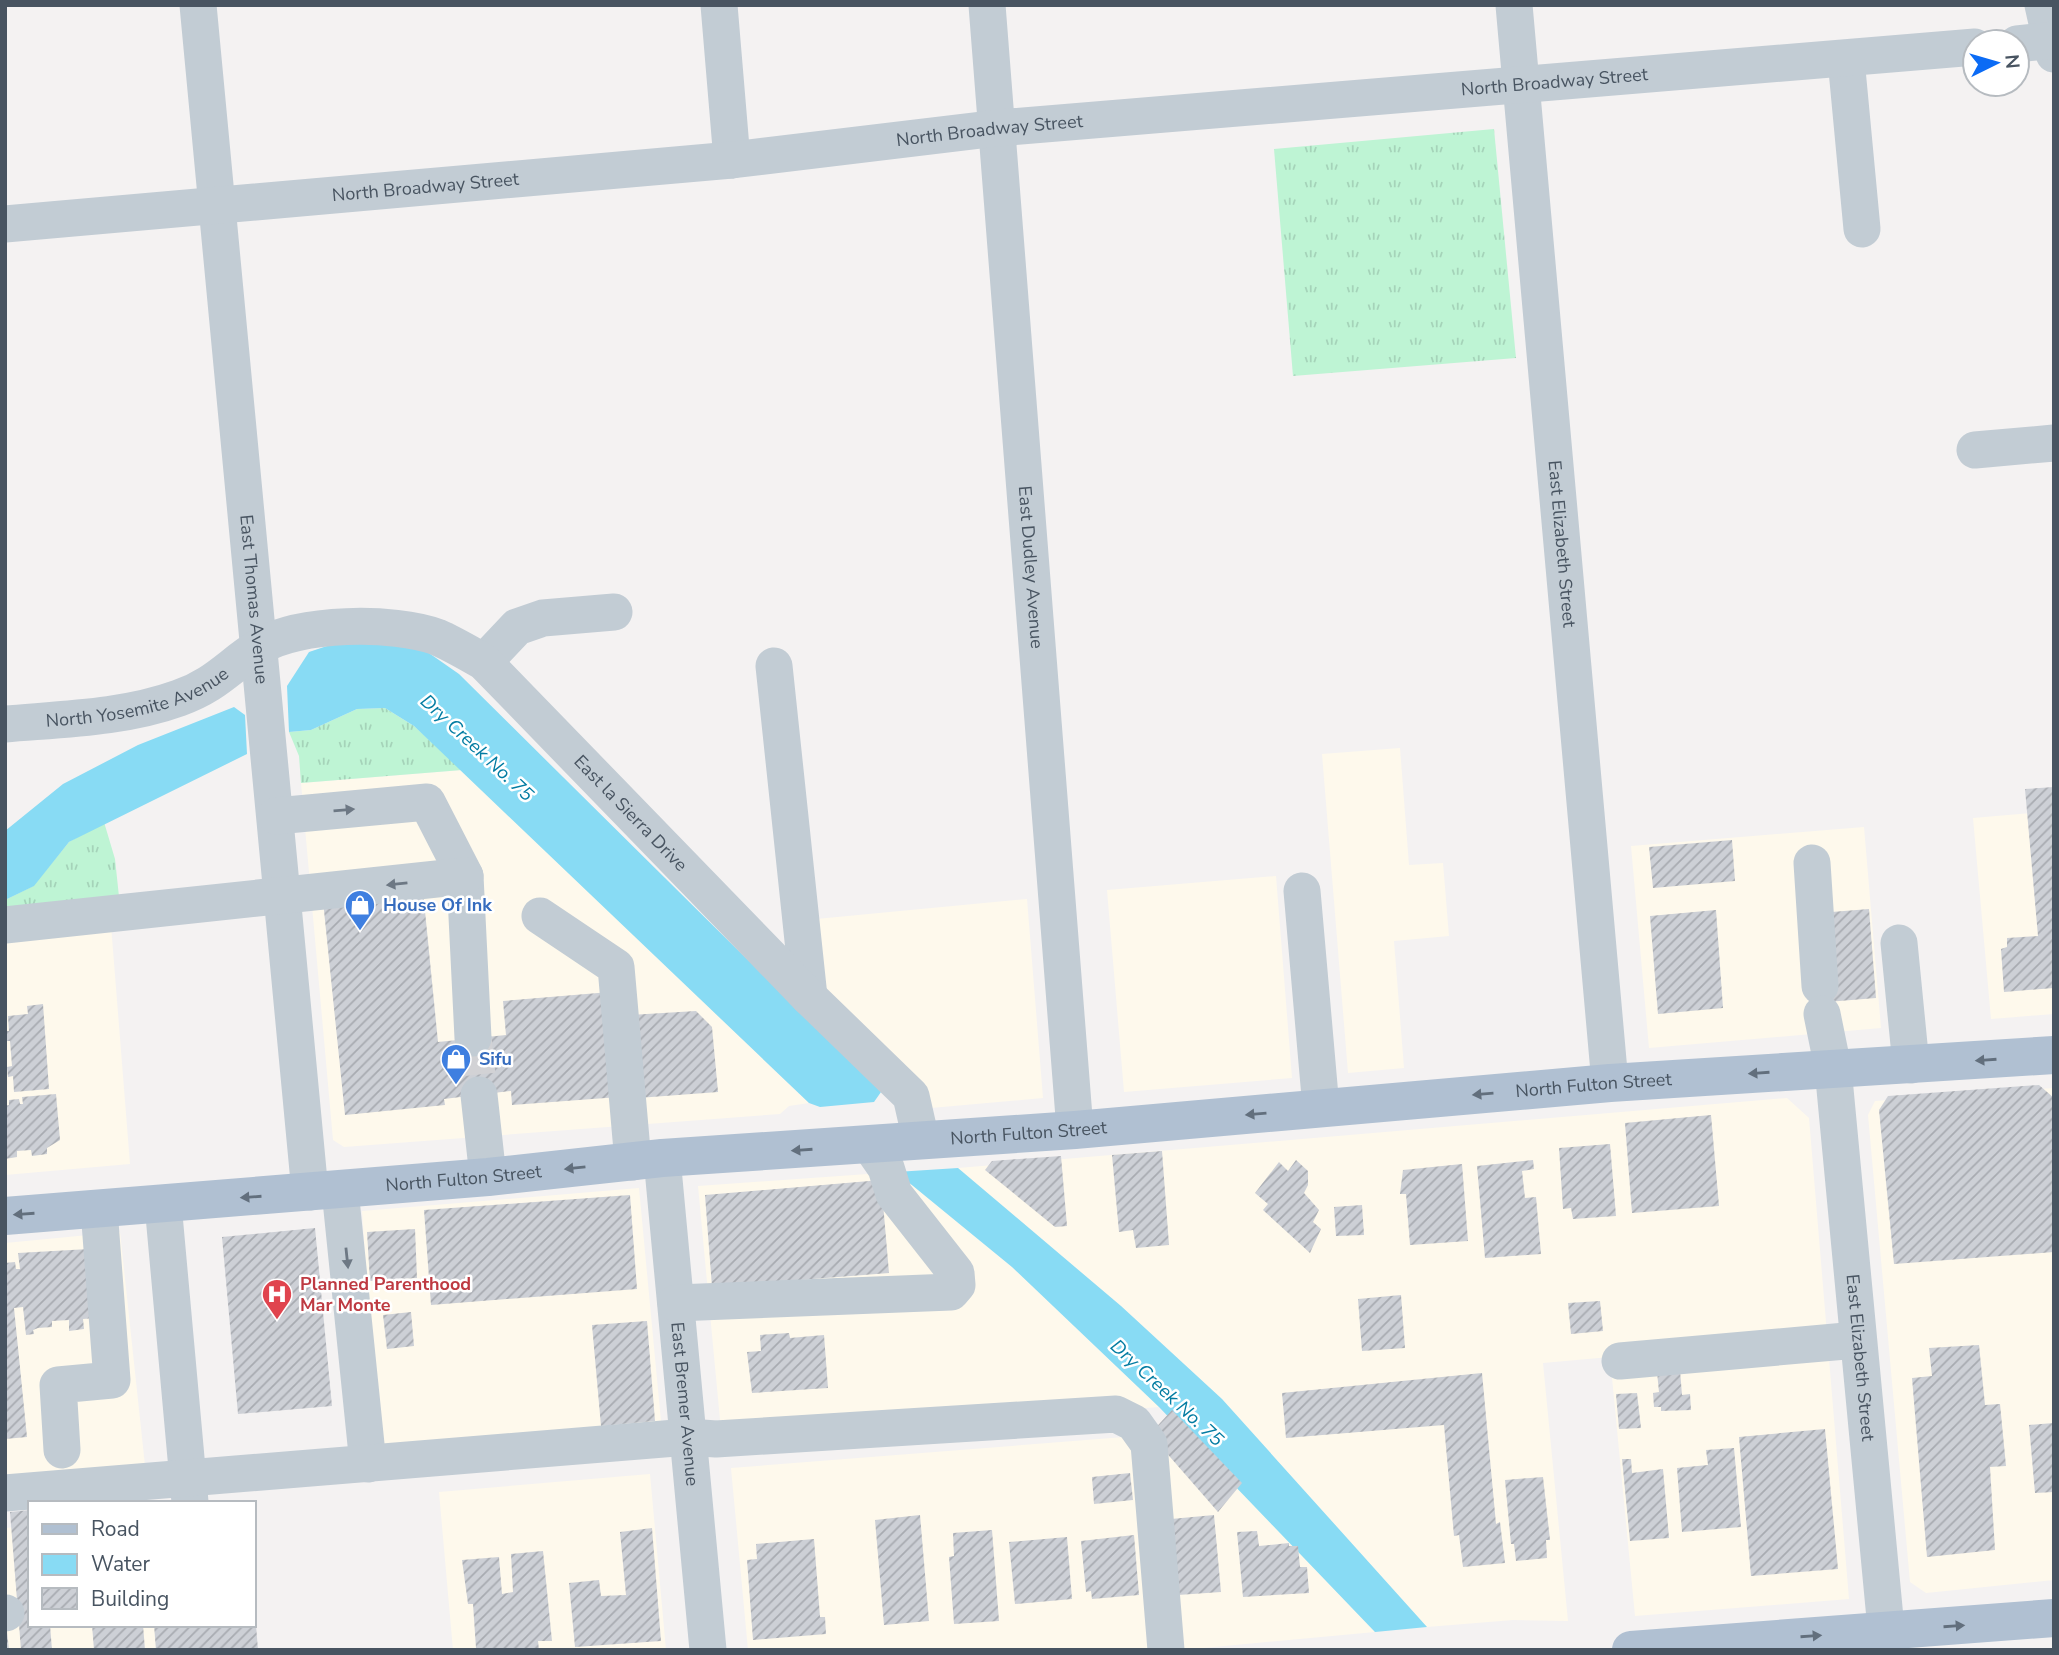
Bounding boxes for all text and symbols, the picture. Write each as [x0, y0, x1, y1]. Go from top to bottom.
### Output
north arrow [1961, 28, 2031, 98]
text: N [1998, 53, 2026, 70]
street label: North Broadway Street [1460, 62, 1649, 102]
street label: North Broadway Street [895, 109, 1084, 152]
street label: North Broadway Street [331, 167, 521, 207]
street label: East Elizabeth Street [1543, 459, 1581, 629]
street label: East Dudley Avenue [1013, 485, 1049, 650]
street label: East Thomas Avenue [234, 514, 274, 685]
street label: North Yosemite Avenue [45, 662, 234, 733]
water label: Dry Creek No. 75 [415, 689, 539, 807]
street label: East la Sierra Drive [569, 750, 693, 877]
one-way arrow [333, 804, 355, 815]
one-way arrow [386, 879, 408, 890]
shop icon: House Of Ink [343, 888, 377, 932]
place label: House Of Ink [383, 893, 492, 917]
shop icon: Sifu [439, 1042, 473, 1086]
place label: Sifu [479, 1047, 512, 1071]
one-way arrow [1974, 1055, 1996, 1066]
street label: North Fulton Street [1514, 1067, 1673, 1103]
one-way arrow [1747, 1068, 1769, 1079]
one-way arrow [1472, 1089, 1494, 1100]
one-way arrow [1245, 1109, 1267, 1120]
street label: North Fulton Street [950, 1115, 1108, 1150]
one-way arrow [790, 1144, 812, 1155]
street label: North Fulton Street [384, 1159, 543, 1197]
one-way arrow [564, 1163, 586, 1174]
one-way arrow [239, 1192, 261, 1203]
one-way arrow [13, 1209, 35, 1220]
one-way arrow [342, 1247, 353, 1269]
place label: Planned Parenthood Mar Monte [300, 1272, 471, 1317]
street label: East Elizabeth Street [1841, 1273, 1880, 1443]
hospital icon: Planned Parenthood Mar Monte [260, 1277, 294, 1321]
street label: East Bremer Avenue [665, 1321, 705, 1487]
water label: Dry Creek No. 75 [1105, 1334, 1229, 1452]
legend [28, 1501, 256, 1627]
text: Road [91, 1515, 140, 1543]
text: Water [91, 1550, 150, 1578]
text: Building [91, 1585, 169, 1613]
one-way arrow [1943, 1620, 1965, 1631]
one-way arrow [1800, 1630, 1822, 1641]

